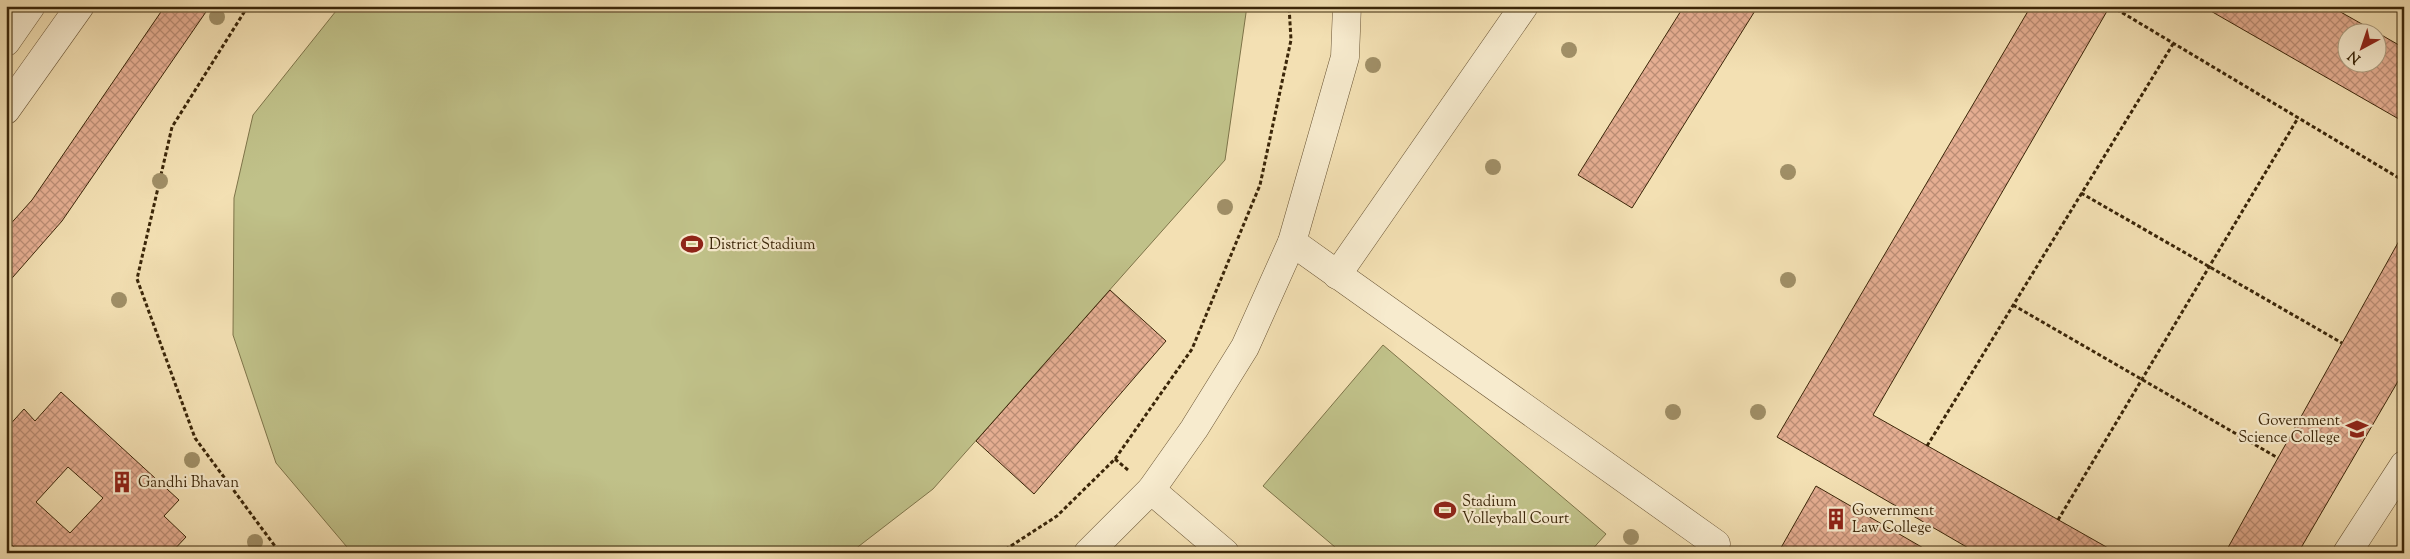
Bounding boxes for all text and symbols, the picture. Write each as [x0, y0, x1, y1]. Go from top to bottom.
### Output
north arrow [2338, 22, 2388, 72]
text: N [2344, 45, 2366, 68]
sports icon: District Stadium [679, 231, 705, 257]
place label: District Stadium [709, 235, 816, 256]
place label: Government Science College [2238, 411, 2340, 449]
school or university icon: Government Science College [2344, 416, 2370, 442]
building icon: Gandhi Bhavan [109, 469, 135, 495]
place label: Gandhi Bhavan [138, 473, 239, 494]
place label: Stadium Volleyball Court [1462, 492, 1569, 530]
sports icon: Stadium Volleyball Court [1432, 497, 1458, 523]
place label: Government Law College [1852, 501, 1934, 539]
building icon: Government Law College [1823, 506, 1849, 532]

